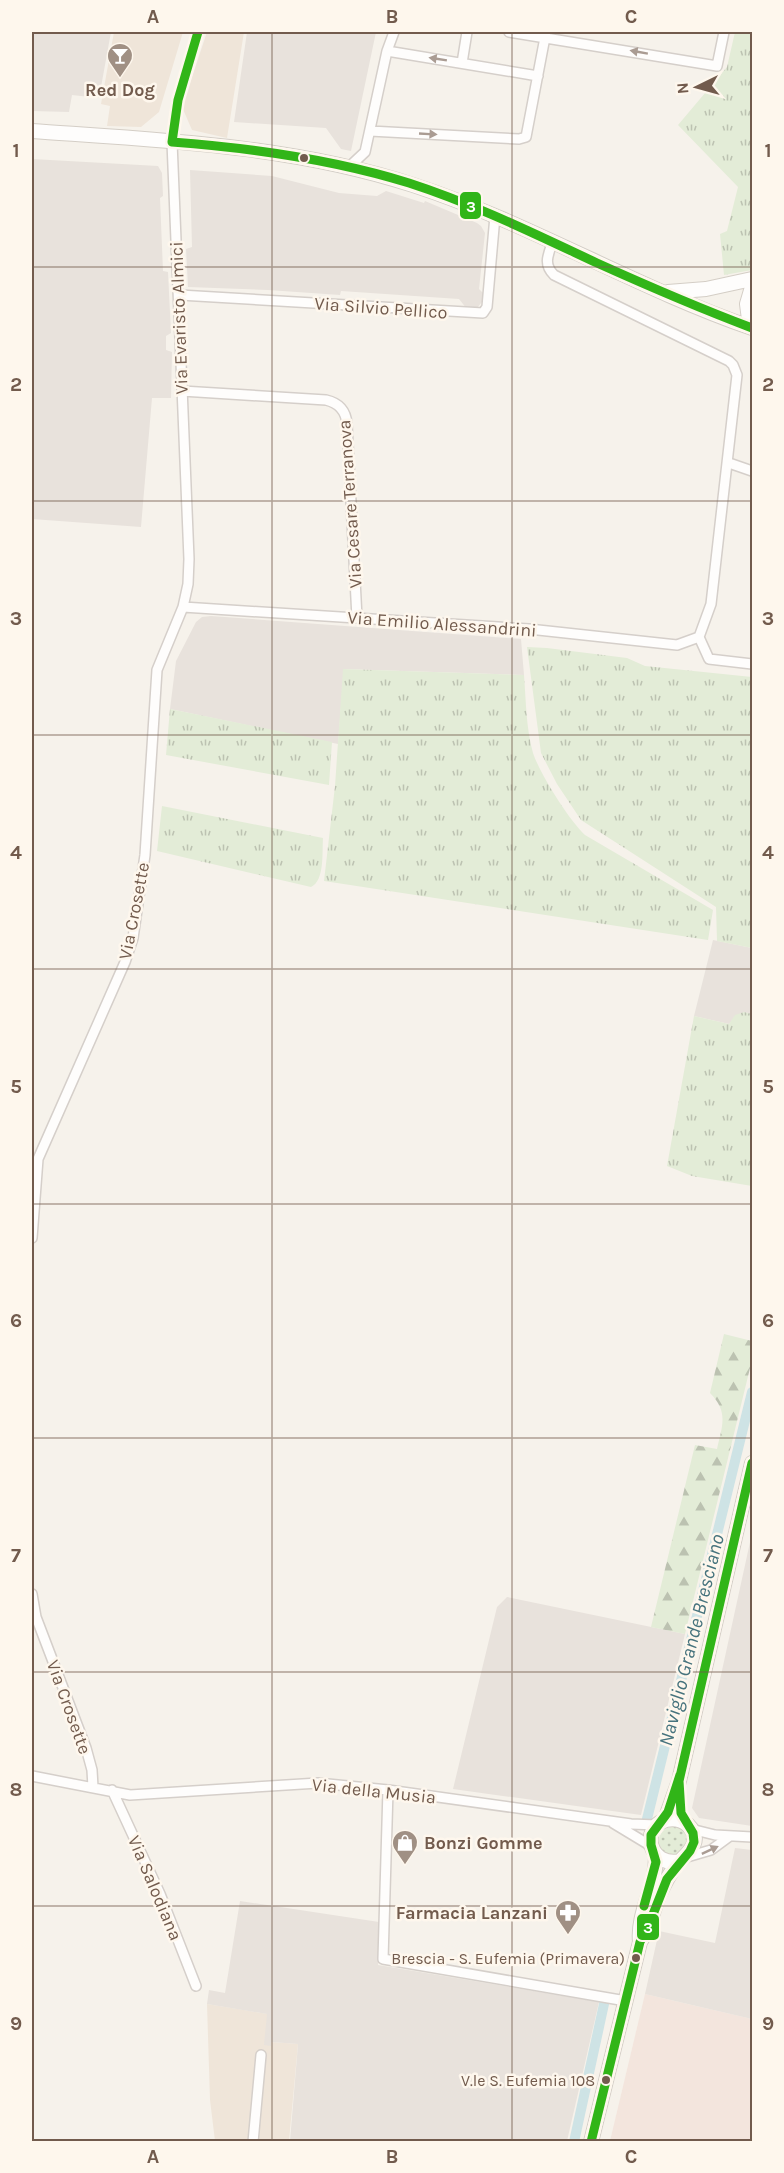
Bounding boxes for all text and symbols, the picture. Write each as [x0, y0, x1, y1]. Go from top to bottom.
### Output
text: A [147, 5, 160, 28]
text: B [386, 5, 398, 28]
text: C [625, 5, 637, 28]
bar icon: Red Dog [105, 41, 135, 79]
one-way arrow [629, 48, 648, 57]
one-way arrow [429, 55, 448, 64]
north arrow [667, 57, 727, 117]
place label: Red Dog [85, 79, 155, 101]
text: N [673, 82, 693, 95]
one-way arrow [419, 130, 438, 139]
text: 1 [12, 139, 20, 162]
text: 1 [764, 139, 772, 162]
unlabelled marker [298, 152, 310, 164]
line badge: 3 [459, 191, 482, 220]
text: 3 [466, 197, 476, 216]
street label: Via Evaristo Almici [165, 241, 193, 395]
street label: Via Silvio Pellico [314, 292, 448, 324]
text: 2 [10, 373, 22, 396]
text: 2 [762, 373, 774, 396]
street label: Via Cesare Terranova [333, 419, 367, 589]
street label: Via Emilio Alessandrini [347, 606, 537, 642]
text: 3 [10, 607, 22, 630]
text: 3 [762, 607, 774, 630]
text: 4 [10, 841, 22, 864]
text: 4 [762, 841, 774, 864]
street label: Via Crosette [114, 861, 154, 961]
text: 5 [10, 1075, 22, 1098]
text: 5 [762, 1075, 774, 1098]
text: 6 [10, 1309, 22, 1332]
text: 6 [762, 1309, 774, 1332]
water label: Naviglio Grande Bresciano [654, 1532, 729, 1748]
text: 7 [11, 1544, 21, 1567]
text: 7 [763, 1544, 773, 1567]
street label: Via Crosette [42, 1657, 96, 1757]
street label: Via della Musia [311, 1774, 437, 1808]
text: 8 [10, 1778, 22, 1801]
text: 8 [762, 1778, 774, 1801]
shop icon: Bonzi Gomme [390, 1828, 420, 1866]
street label: Via Salodiana [123, 1832, 187, 1944]
place label: Bonzi Gomme [424, 1832, 543, 1854]
one-way arrow [702, 1845, 720, 1855]
pharmacy icon: Farmacia Lanzani [553, 1898, 583, 1936]
place label: Farmacia Lanzani [396, 1902, 548, 1924]
line badge: 3 [636, 1913, 660, 1941]
text: 3 [643, 1918, 653, 1937]
place label: Brescia - S. Eufemia (Primavera) [391, 1949, 625, 1968]
marker: Brescia - S. Eufemia (Primavera) [630, 1952, 642, 1964]
text: 9 [10, 2012, 22, 2035]
text: 9 [762, 2012, 774, 2035]
place label: V.le S. Eufemia 108 [461, 2071, 595, 2090]
marker: V.le S. Eufemia 108 [600, 2074, 612, 2086]
text: A [147, 2145, 160, 2168]
text: B [386, 2145, 398, 2168]
text: C [625, 2145, 637, 2168]

